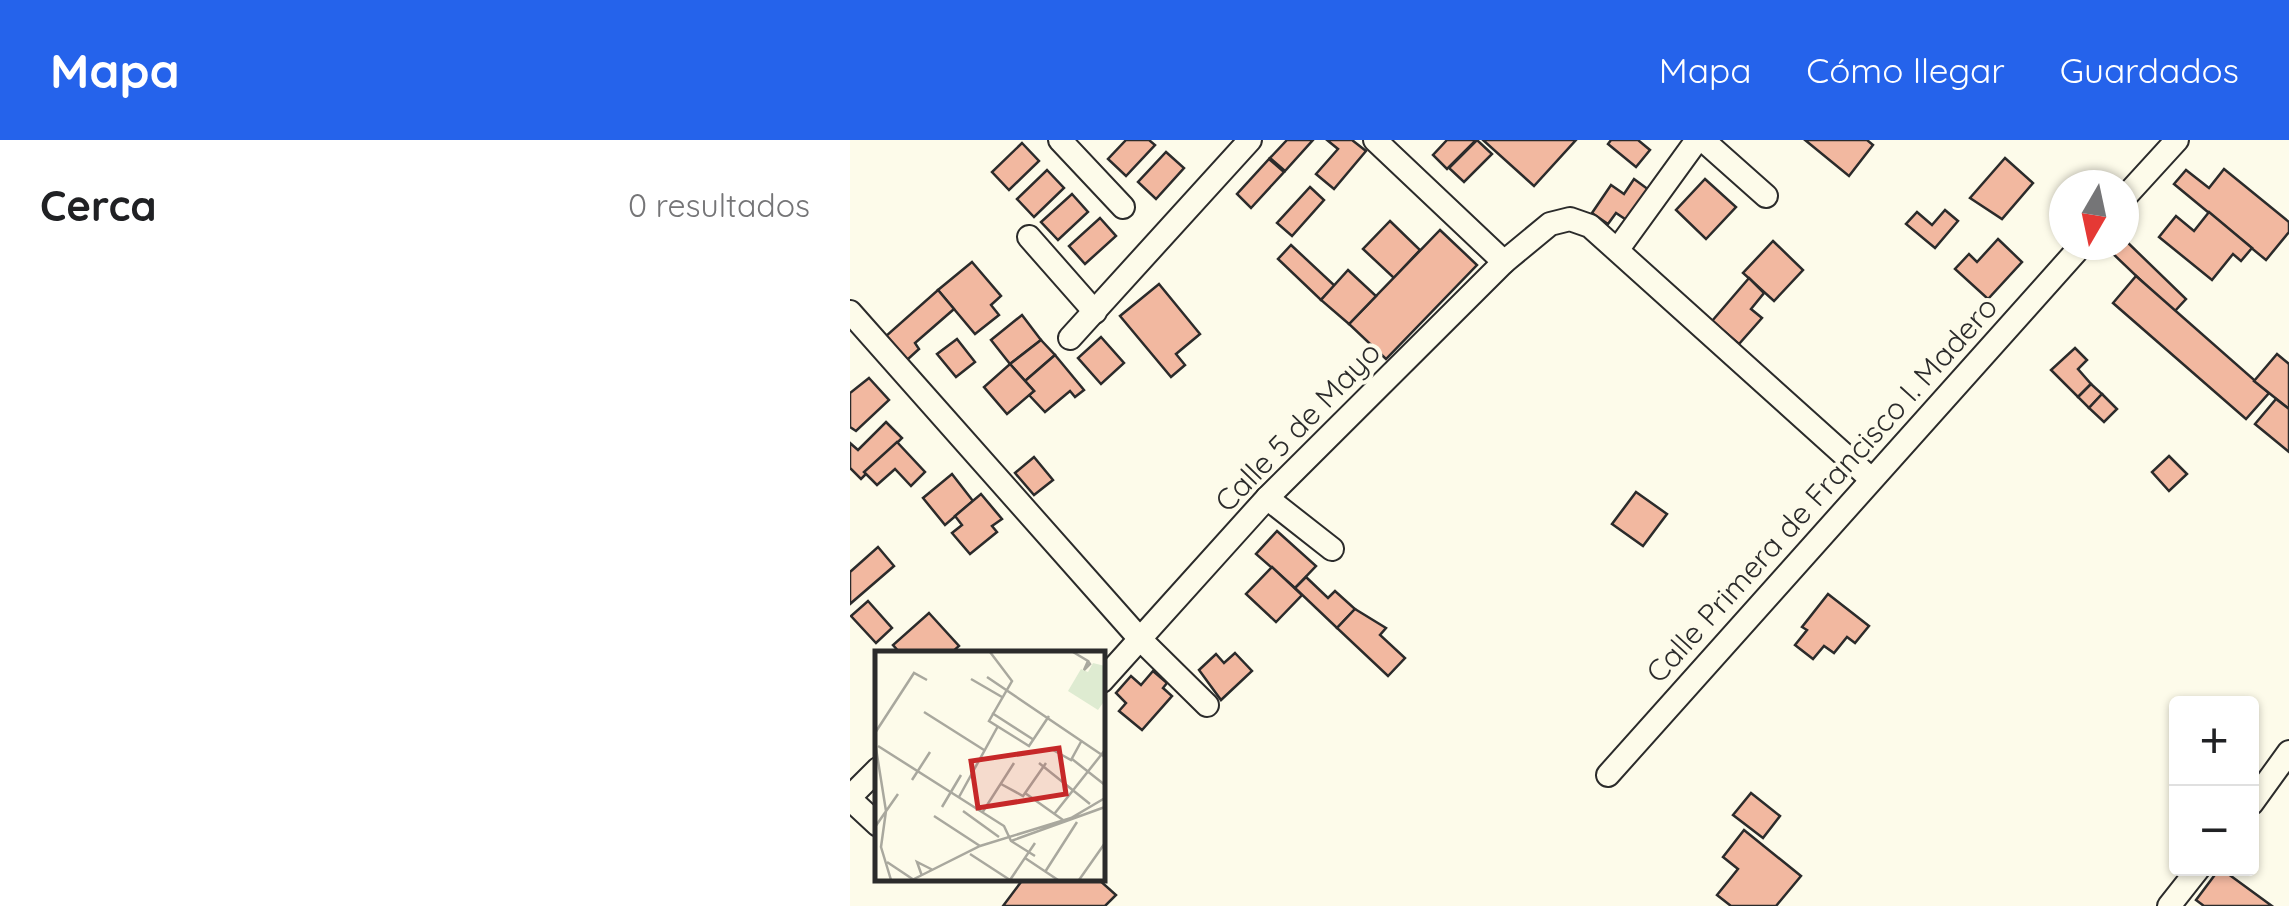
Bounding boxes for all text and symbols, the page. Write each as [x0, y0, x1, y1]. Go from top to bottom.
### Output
text: Mapa [50, 40, 180, 100]
text: Mapa [1659, 48, 1751, 92]
text: Cómo llegar [1806, 48, 2005, 92]
text: Guardados [2060, 48, 2239, 92]
north arrow [2049, 170, 2139, 260]
text: Cerca [40, 179, 157, 232]
text: 0 resultados [628, 185, 810, 225]
street label: Calle Primera de Francisco I. Madero [1638, 288, 2005, 690]
street label: Calle 5 de Mayo [1206, 333, 1388, 519]
inset map [875, 651, 1105, 881]
map controls [2169, 696, 2259, 876]
button: + [2169, 696, 2259, 786]
button: − [2169, 786, 2259, 876]

